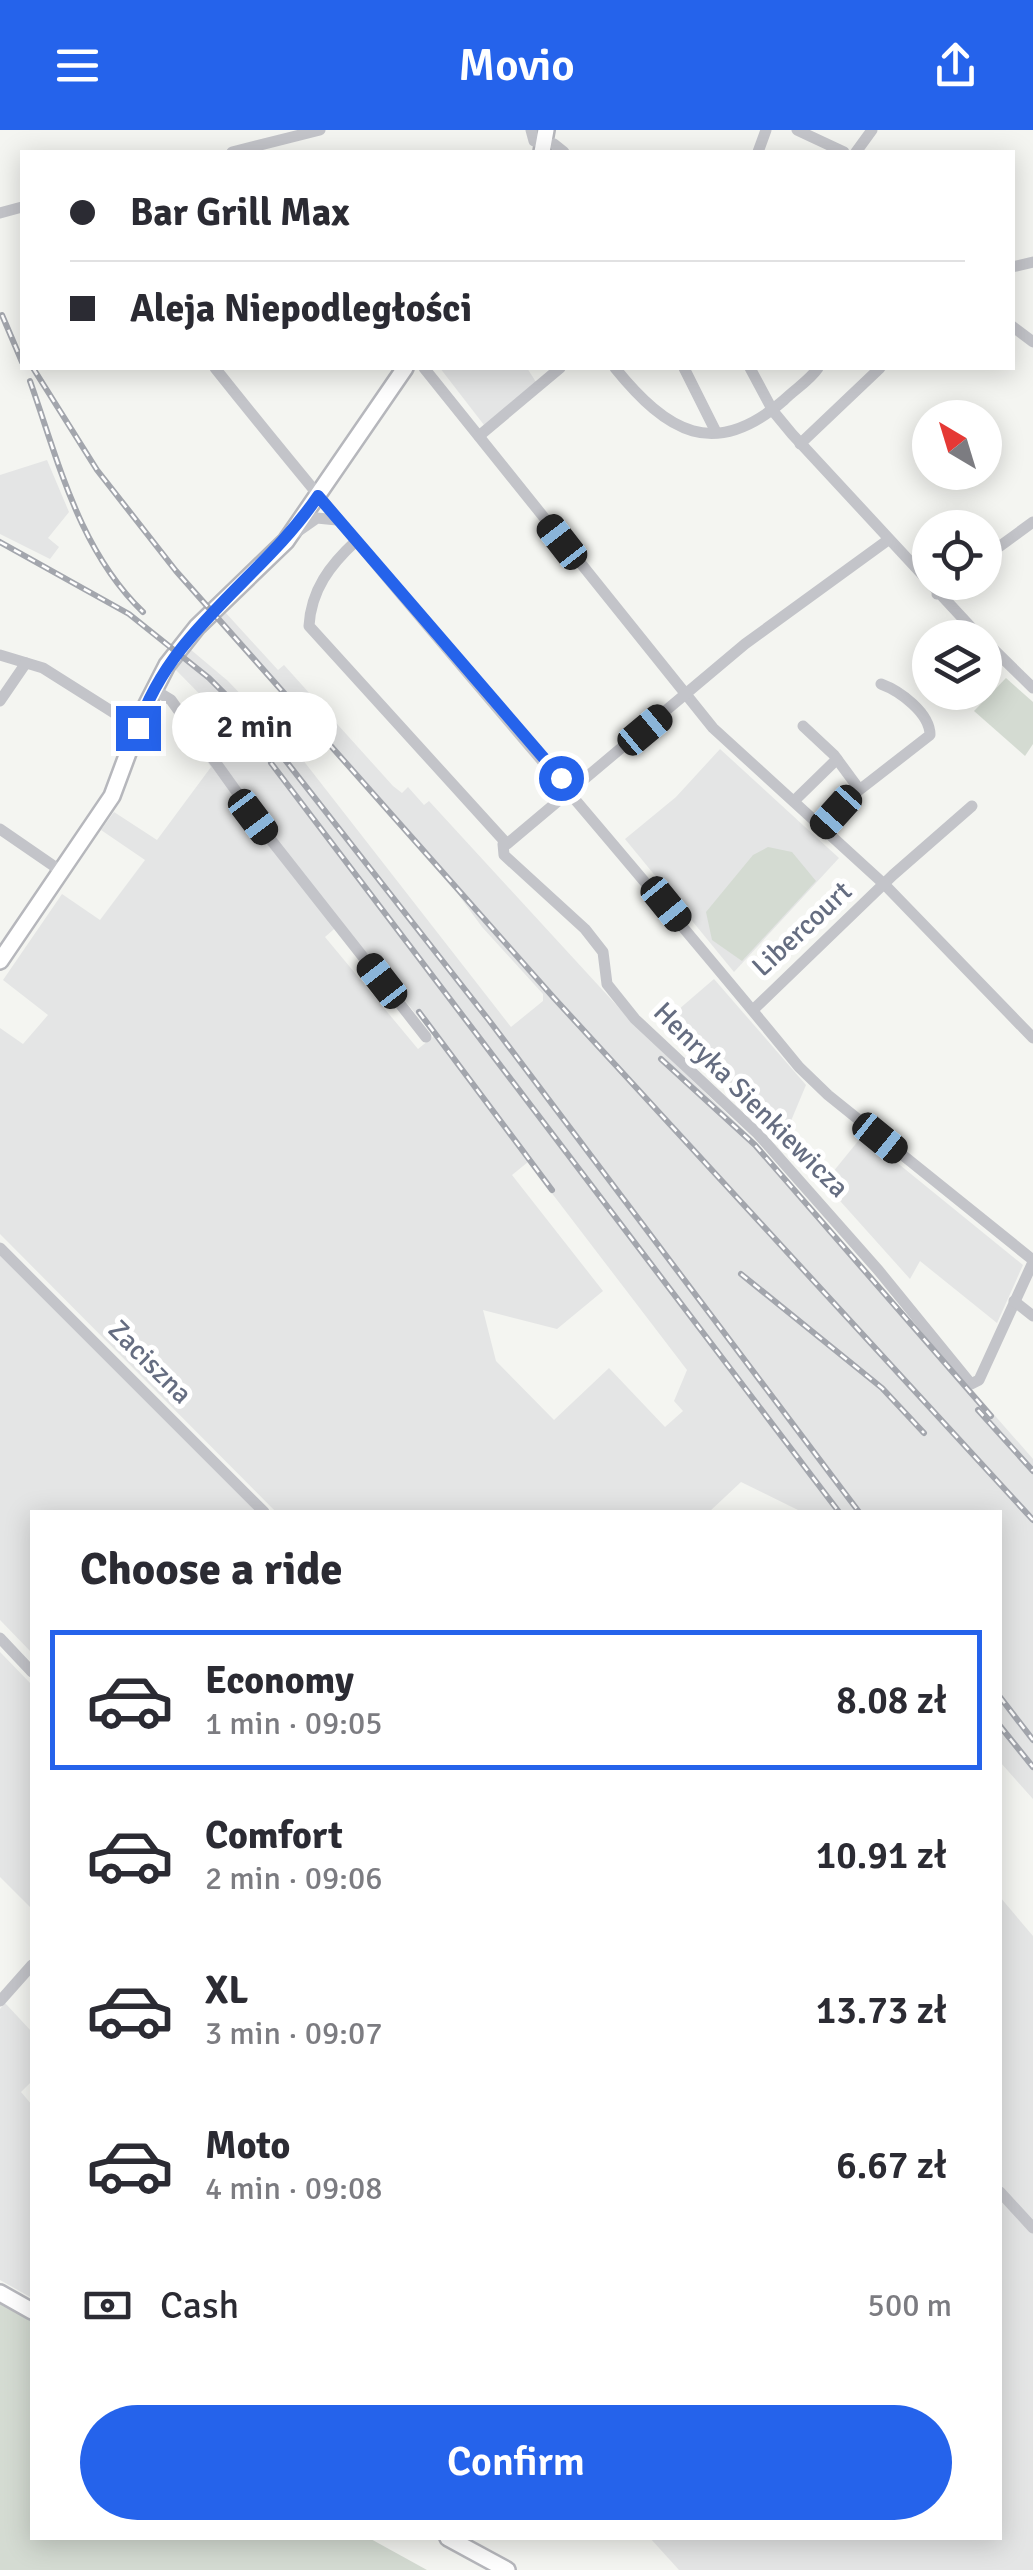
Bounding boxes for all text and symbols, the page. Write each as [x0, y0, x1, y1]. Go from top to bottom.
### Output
icon: menu [50, 38, 105, 93]
text: Movio [458, 38, 575, 93]
icon: share [928, 38, 983, 93]
text: Bar Grill Max [130, 189, 350, 236]
text: Aleja Niepodległości [130, 285, 472, 332]
north arrow [912, 400, 1002, 490]
map controls [912, 400, 1002, 710]
car [532, 509, 592, 575]
button: locate [912, 510, 1002, 600]
button: layers [912, 620, 1002, 710]
callout: 2 min [173, 693, 338, 763]
car [612, 699, 678, 761]
route end [116, 706, 161, 751]
text: 2 min [216, 707, 293, 746]
route start [539, 756, 584, 801]
car [805, 780, 867, 844]
car [223, 784, 283, 850]
car [635, 871, 697, 937]
street label: Libercourt [745, 874, 859, 984]
car [352, 948, 412, 1014]
street label: Henryka Sienkiewicza [646, 995, 856, 1205]
car [847, 1107, 913, 1169]
street label: Zaciszna [101, 1313, 199, 1411]
text: Choose a ride [80, 1542, 343, 1597]
icon: car [85, 1655, 175, 1745]
text: Economy [205, 1657, 354, 1704]
text: 8.08 zł [836, 1677, 947, 1724]
text: 1 min · 09:05 [205, 1704, 383, 1743]
icon: car [85, 1810, 175, 1900]
text: Comfort [205, 1812, 343, 1859]
text: 10.91 zł [816, 1832, 947, 1879]
text: 2 min · 09:06 [205, 1859, 383, 1898]
icon: car [85, 1965, 175, 2055]
text: XL [205, 1967, 248, 2014]
text: 13.73 zł [816, 1987, 947, 2034]
text: 3 min · 09:07 [205, 2014, 383, 2053]
icon: car [85, 2120, 175, 2210]
text: Moto [205, 2122, 290, 2169]
text: 6.67 zł [836, 2142, 947, 2189]
text: 4 min · 09:08 [205, 2169, 383, 2208]
icon: cash [80, 2278, 135, 2333]
text: Cash [160, 2282, 239, 2329]
text: 500 m [868, 2286, 952, 2325]
button: Confirm [80, 2405, 952, 2520]

